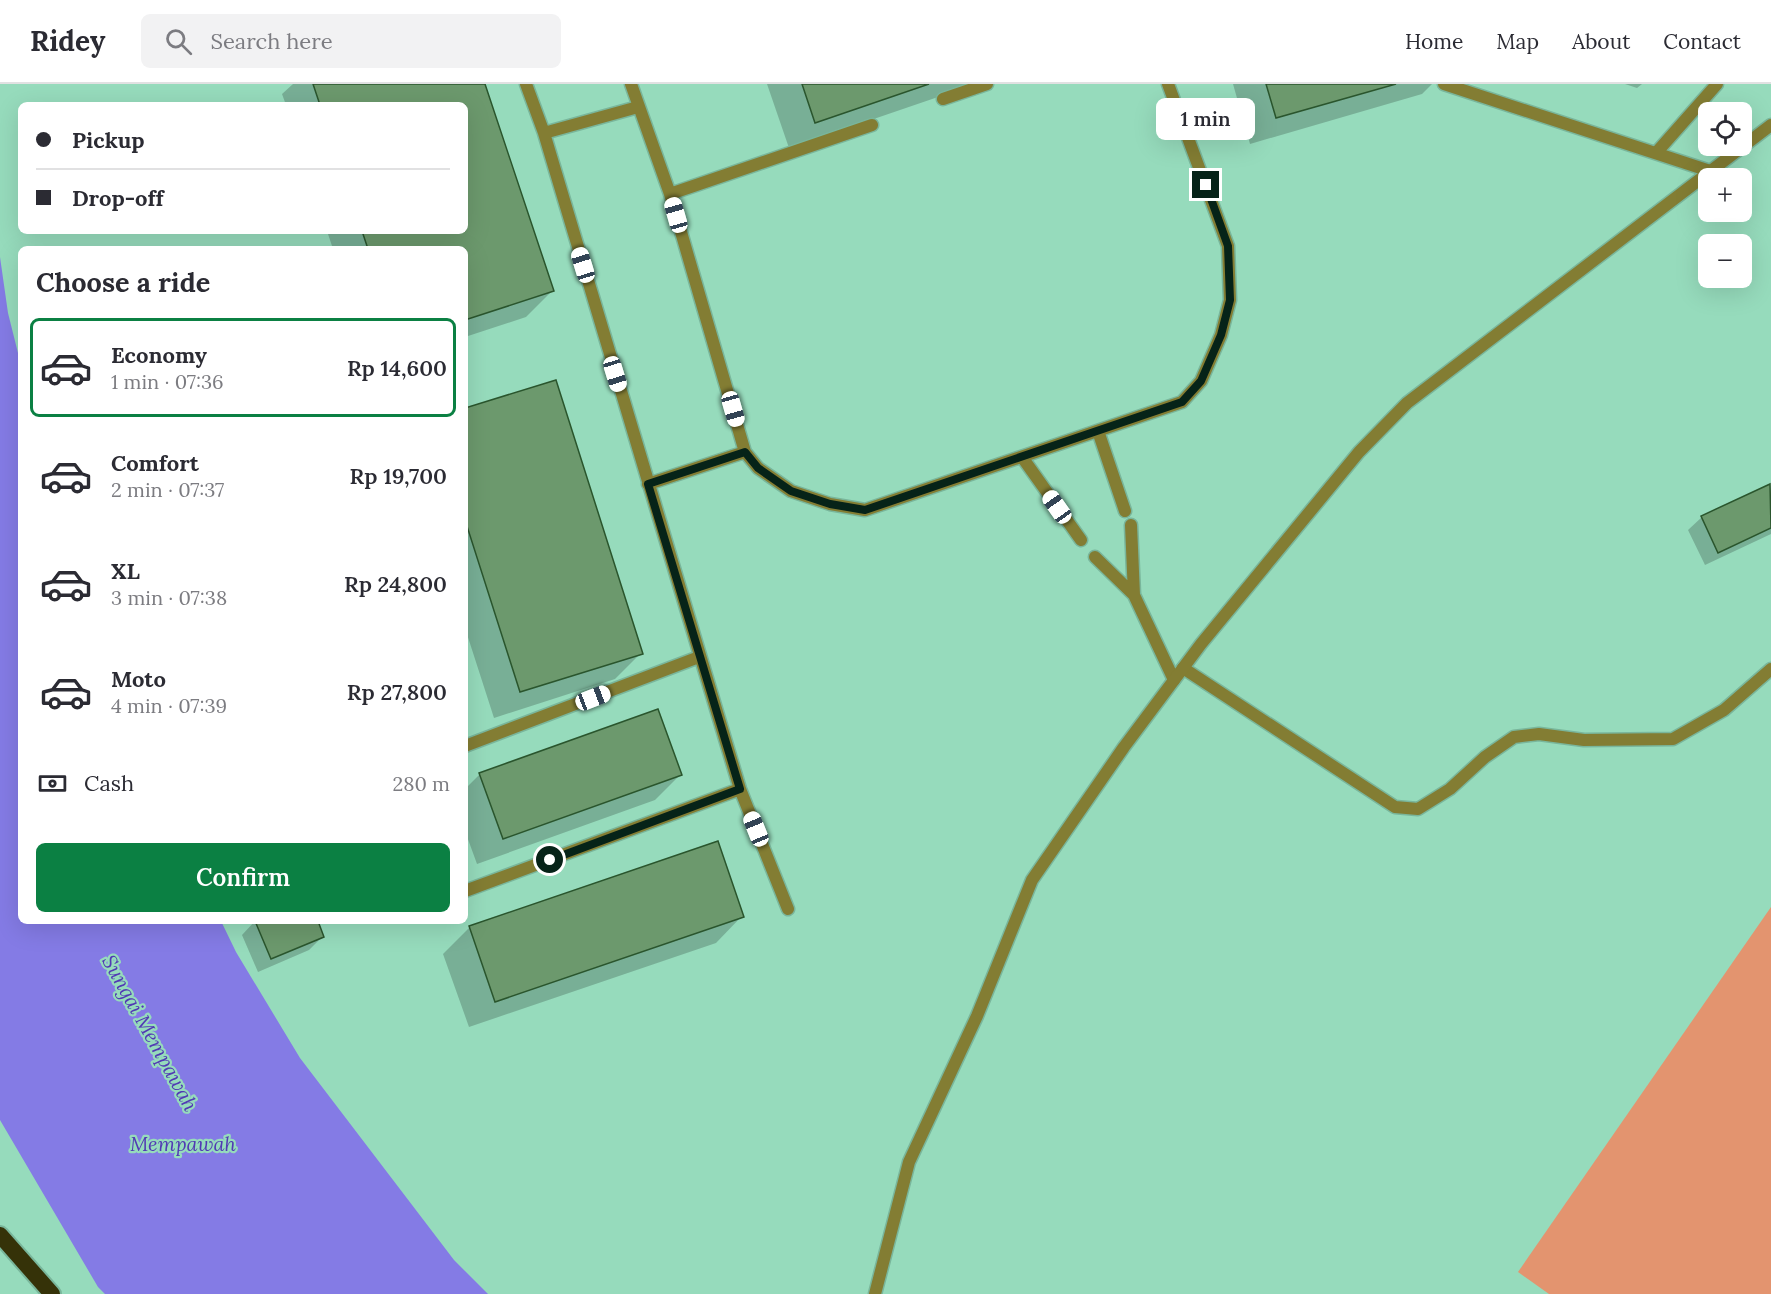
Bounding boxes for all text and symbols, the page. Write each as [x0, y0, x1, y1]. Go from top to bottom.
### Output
search box [141, 14, 561, 68]
text: Ridey [30, 23, 105, 59]
icon: search [162, 25, 195, 58]
text: Search here [210, 27, 333, 55]
text: Home [1405, 28, 1463, 55]
text: Map [1496, 28, 1539, 55]
text: About [1572, 28, 1630, 55]
text: Contact [1663, 28, 1741, 55]
callout: 1 min [1156, 98, 1256, 140]
map controls [1698, 102, 1752, 288]
button: locate [1698, 102, 1752, 156]
text: 1 min [1180, 106, 1231, 131]
text: Pickup [72, 126, 145, 154]
button: + [1698, 168, 1752, 222]
route end [1192, 171, 1219, 198]
text: Drop-off [72, 184, 164, 212]
car [662, 195, 690, 235]
button: − [1698, 234, 1752, 288]
car [569, 245, 597, 285]
text: Choose a ride [36, 265, 210, 299]
icon: car [39, 341, 93, 395]
text: Economy [111, 341, 207, 369]
text: Rp 14,600 [347, 354, 447, 382]
car [601, 354, 629, 394]
text: 1 min · 07:36 [111, 369, 224, 394]
car [719, 389, 747, 429]
icon: car [39, 449, 93, 503]
text: Comfort [111, 449, 199, 477]
text: Rp 19,700 [350, 462, 447, 490]
text: 2 min · 07:37 [111, 477, 224, 502]
car [1039, 487, 1075, 527]
icon: car [39, 557, 93, 611]
text: XL [111, 557, 140, 585]
text: Rp 24,800 [344, 570, 447, 598]
text: 3 min · 07:38 [111, 585, 227, 610]
icon: car [39, 665, 93, 719]
text: Moto [111, 665, 166, 693]
text: Rp 27,800 [347, 678, 447, 706]
car [573, 683, 613, 713]
text: 4 min · 07:39 [111, 693, 227, 718]
icon: cash [36, 767, 69, 800]
text: Cash [84, 769, 134, 797]
text: 280 m [392, 771, 450, 796]
car [741, 809, 771, 849]
button: Confirm [36, 843, 450, 912]
route start [536, 846, 563, 873]
water label: Sungai Mempawah [97, 950, 204, 1116]
water label: Mempawah [130, 1131, 237, 1156]

